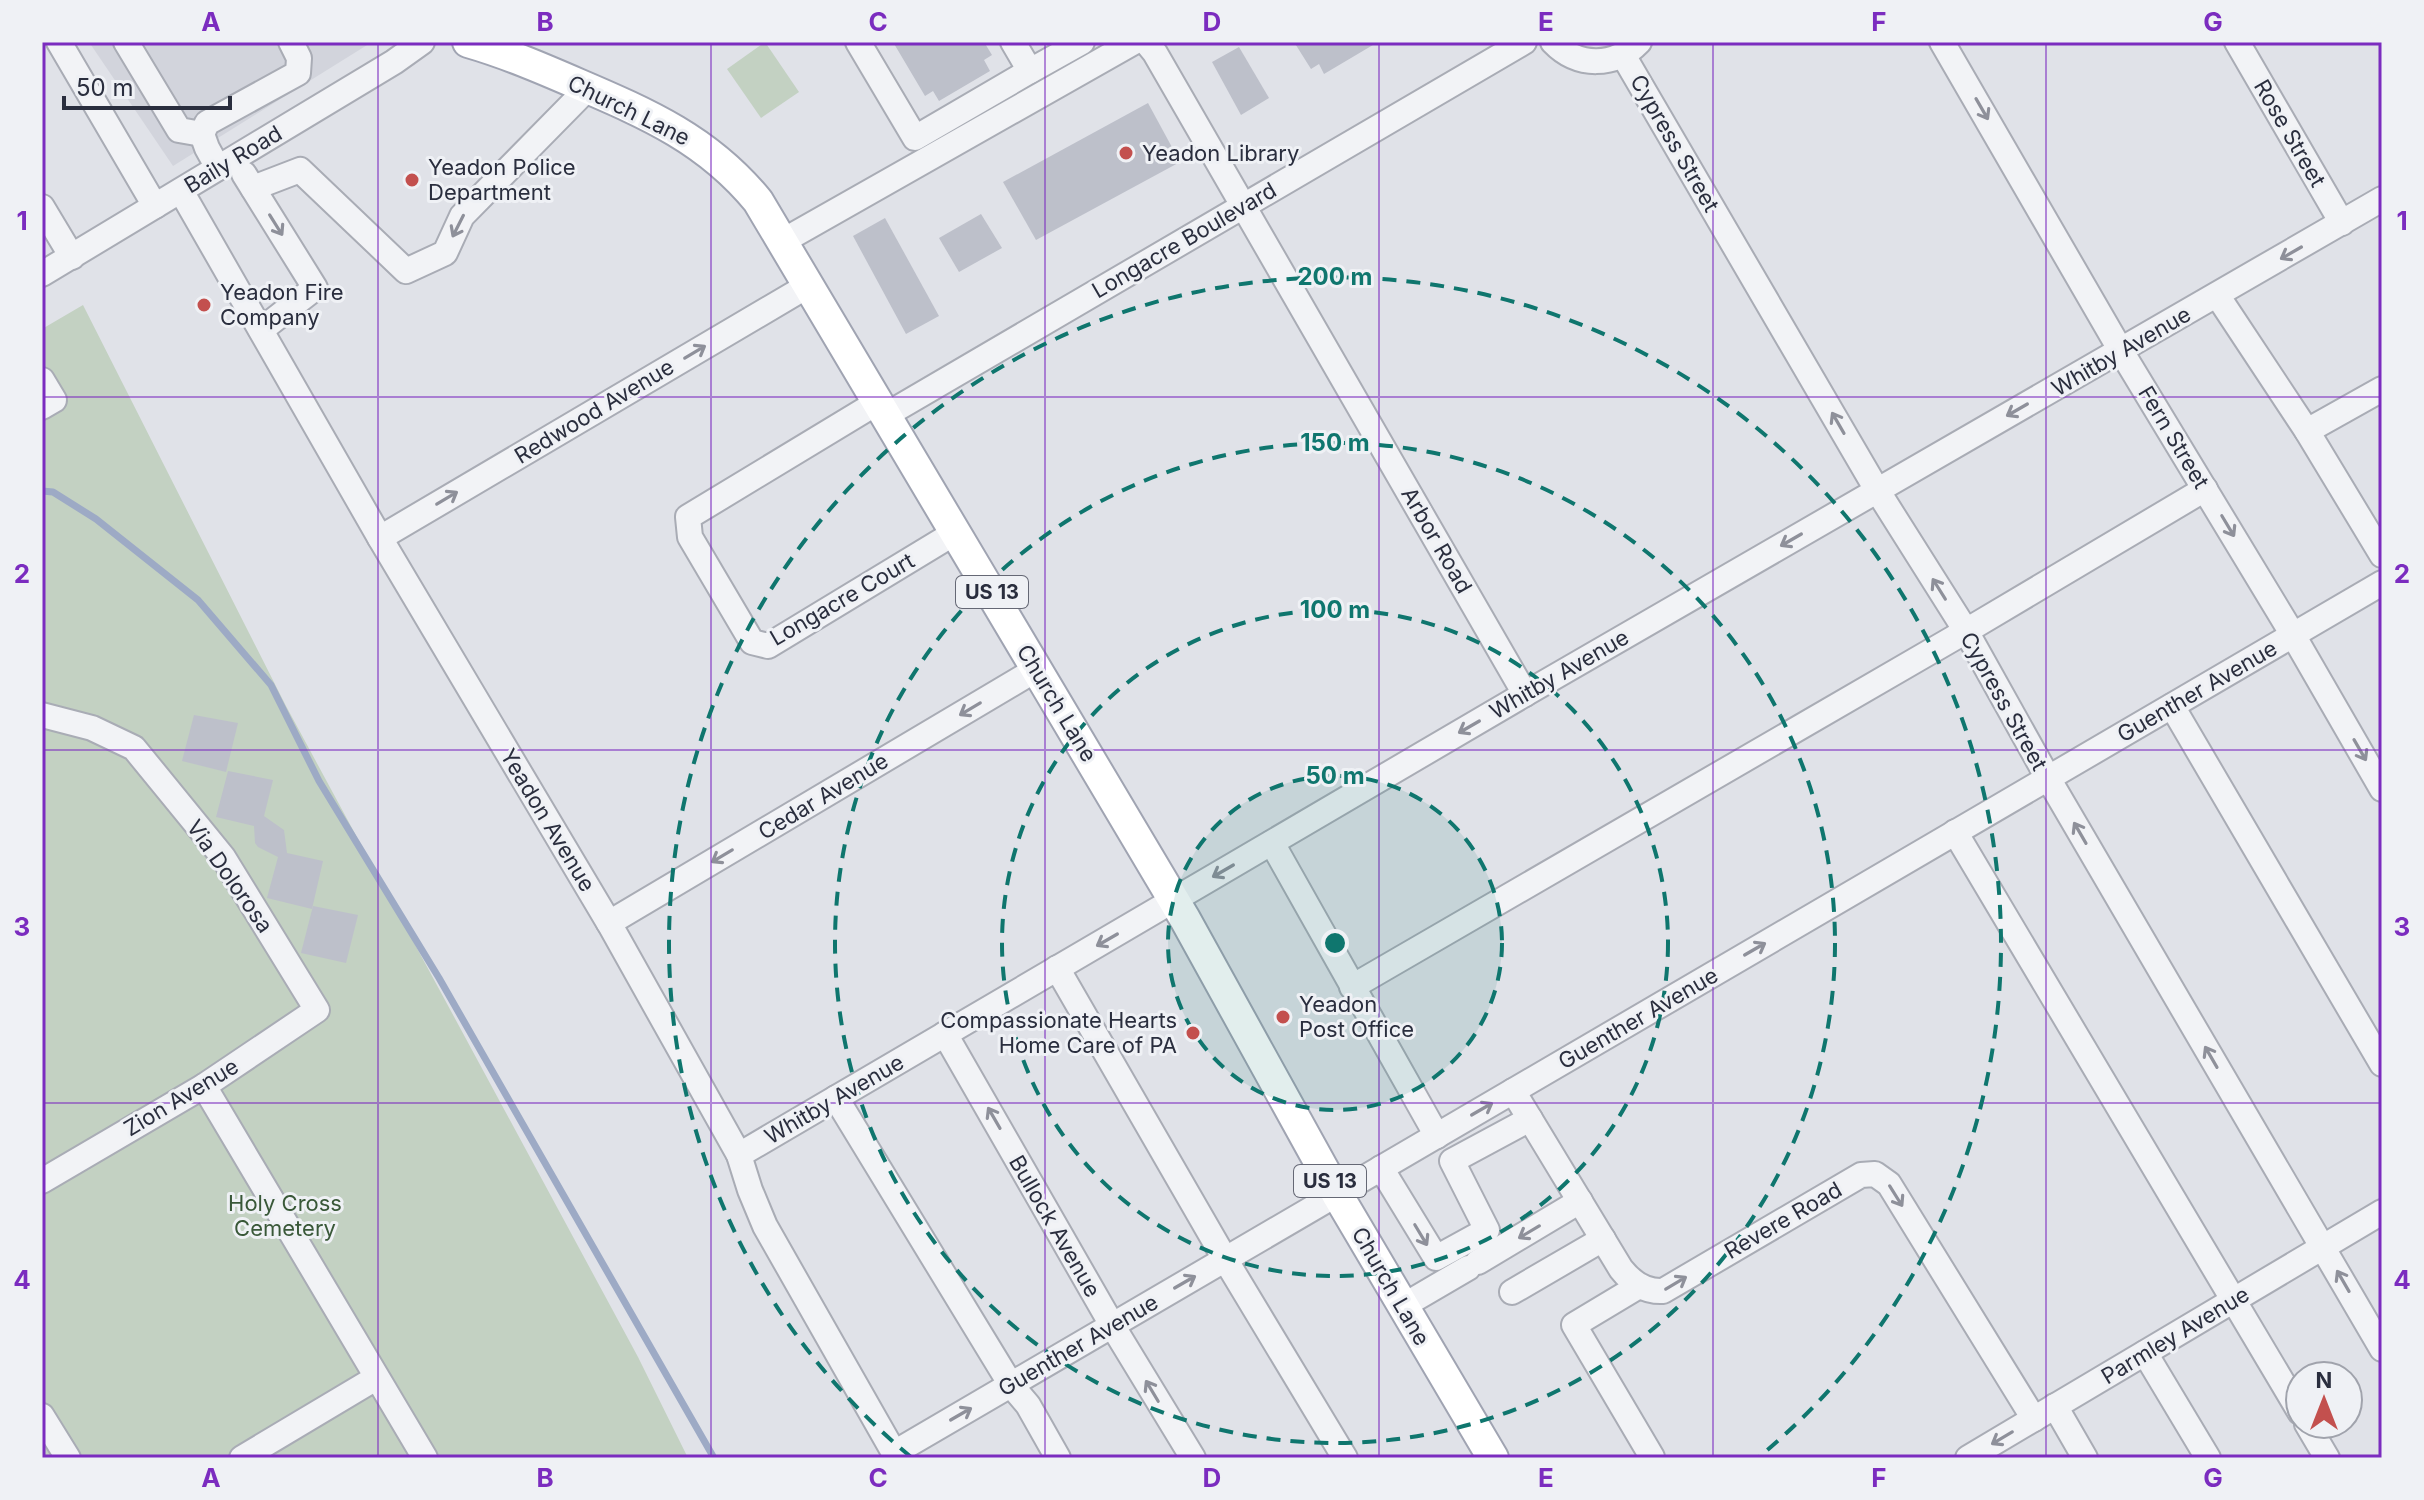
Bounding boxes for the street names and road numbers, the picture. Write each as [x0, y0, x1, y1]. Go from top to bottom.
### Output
street label: Church Lane [564, 69, 694, 151]
street label: Cypress Street [1625, 70, 1725, 216]
street label: Rose Street [2249, 75, 2331, 191]
street label: Baily Road [180, 120, 286, 198]
street label: Longacre Boulevard [1087, 177, 1281, 303]
street label: Whitby Avenue [2047, 301, 2195, 401]
street label: Redwood Avenue [510, 353, 678, 469]
street label: Fern Street [2133, 381, 2215, 493]
street label: Arbor Road [1396, 482, 1478, 598]
street label: Longacre Court [765, 547, 919, 651]
road number: US 13 [956, 576, 1028, 608]
street label: Whitby Avenue [1485, 624, 1633, 724]
street label: Cypress Street [1955, 627, 2053, 775]
street label: Guenther Avenue [2113, 635, 2281, 747]
street label: Church Lane [1012, 640, 1102, 766]
street label: Yeadon Avenue [495, 744, 601, 896]
street label: Cedar Avenue [754, 747, 892, 845]
street label: Via Dolorosa [182, 815, 278, 937]
street label: Guenther Avenue [1554, 962, 1722, 1074]
street label: Whitby Avenue [760, 1049, 908, 1149]
street label: Zion Avenue [119, 1053, 243, 1141]
street label: Bullock Avenue [1004, 1150, 1106, 1302]
road number: US 13 [1294, 1165, 1366, 1197]
street label: Revere Road [1720, 1176, 1846, 1264]
street label: Church Lane [1347, 1222, 1435, 1350]
street label: Parmley Avenue [2096, 1281, 2254, 1389]
street label: Guenther Avenue [994, 1289, 1162, 1401]

